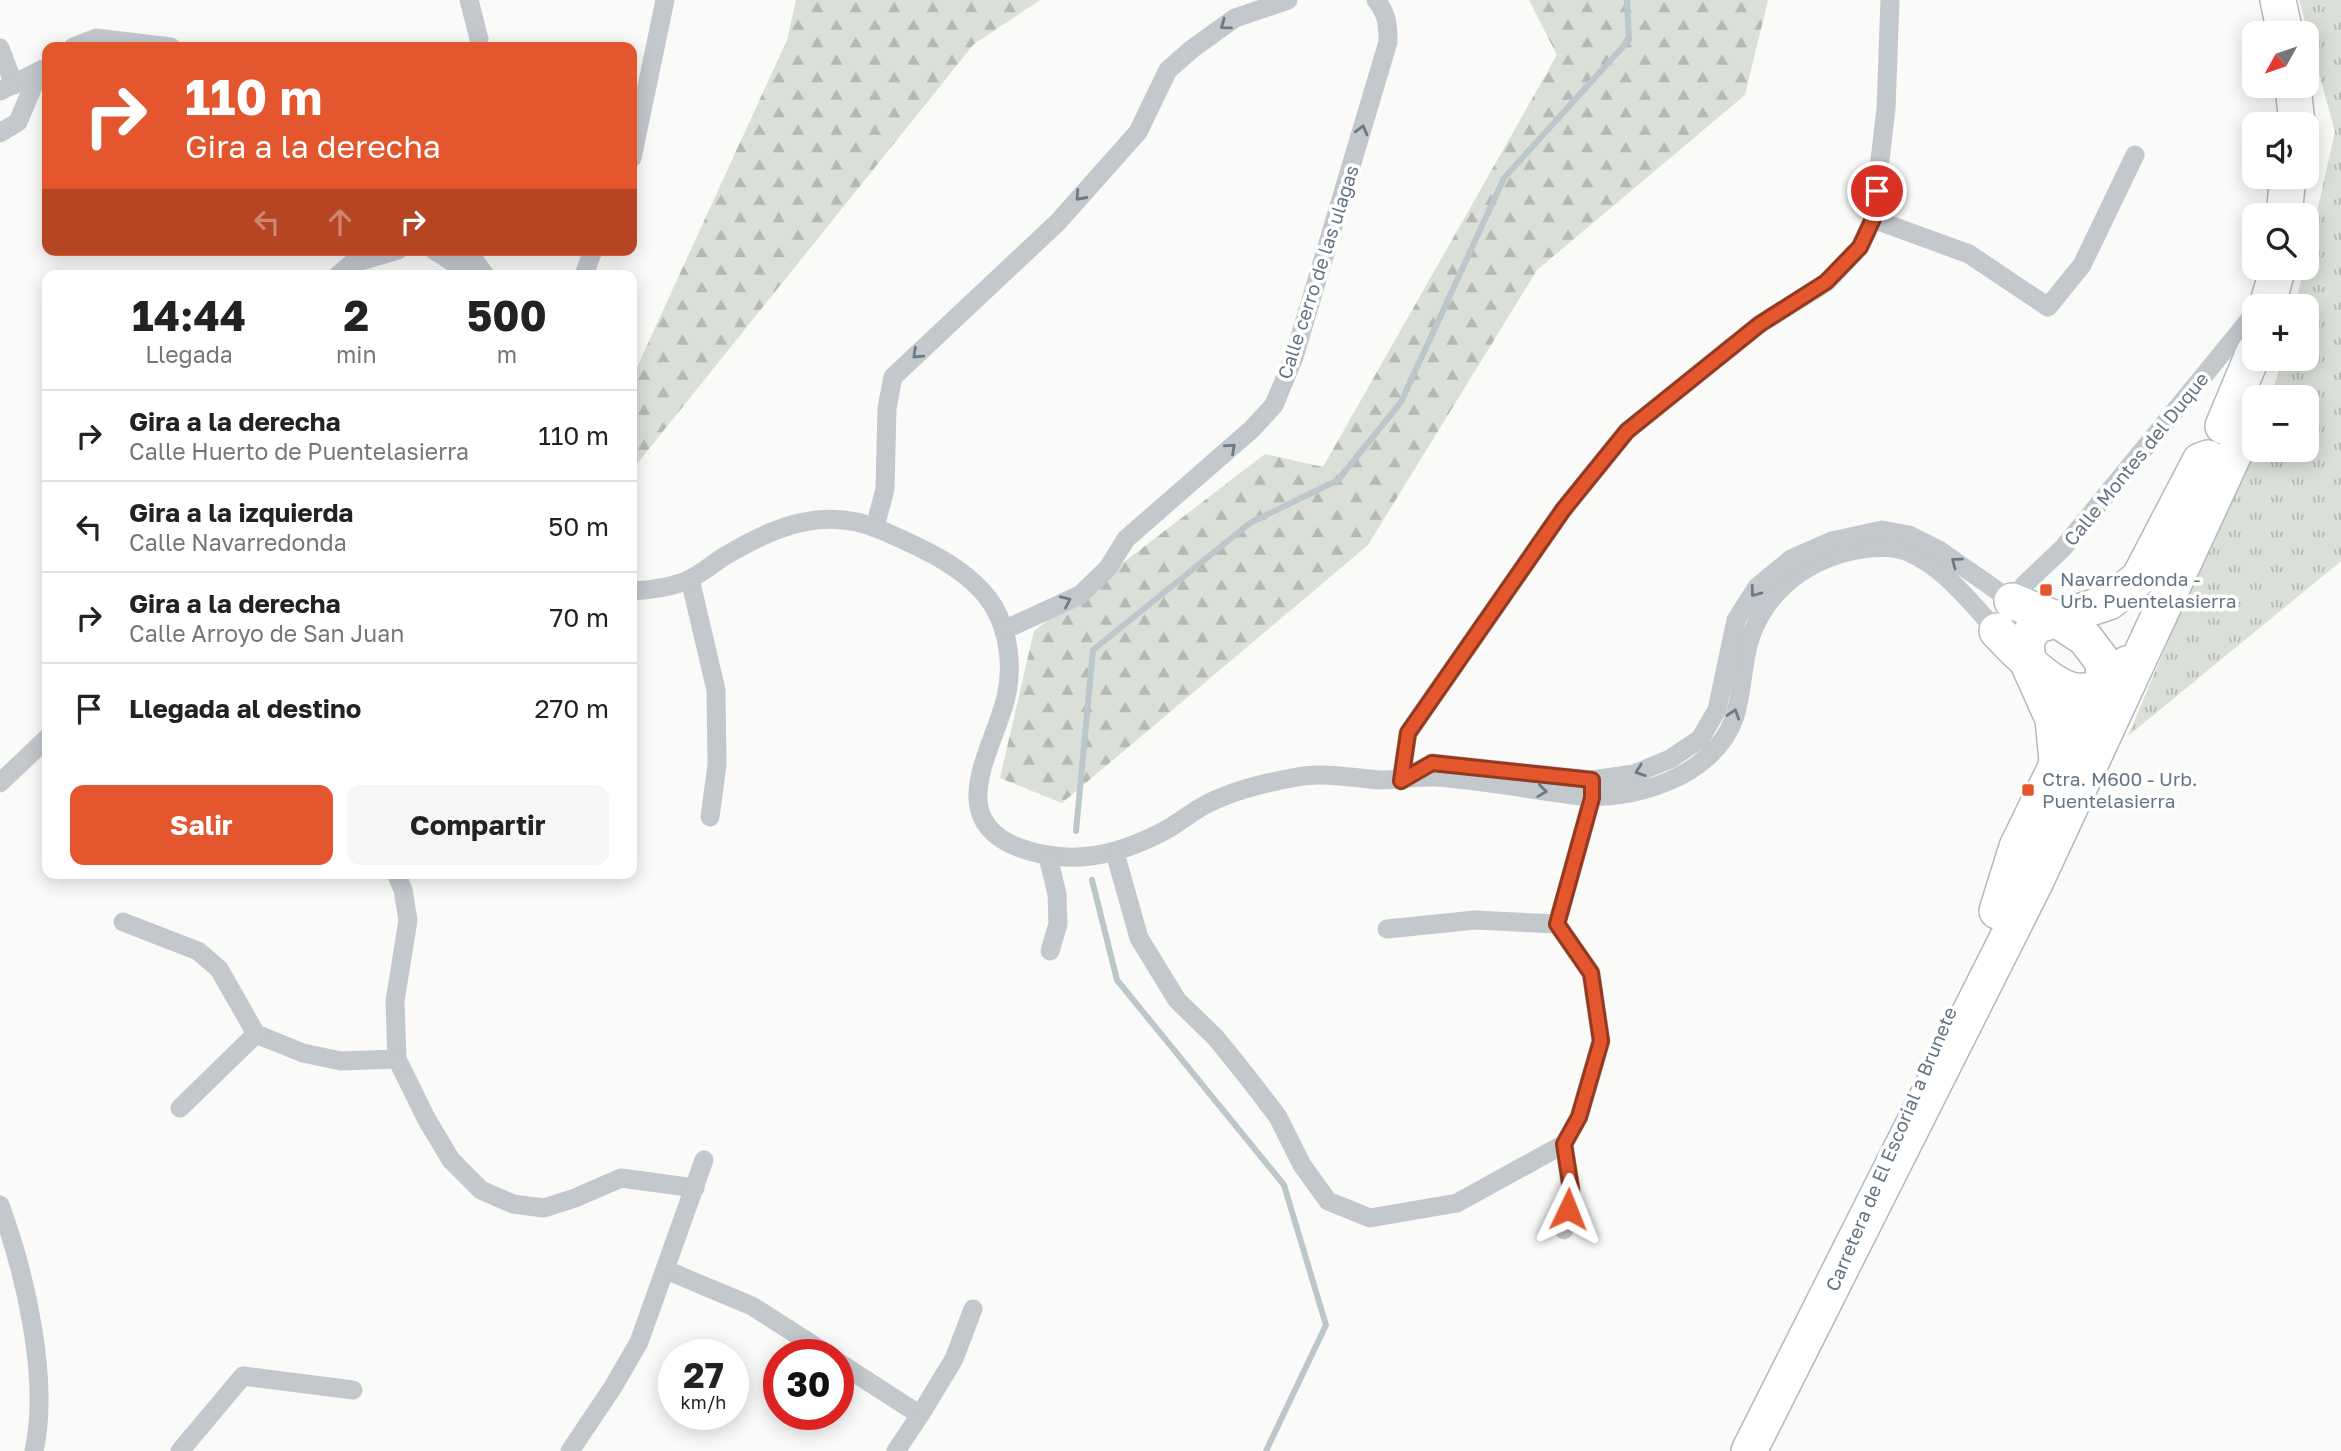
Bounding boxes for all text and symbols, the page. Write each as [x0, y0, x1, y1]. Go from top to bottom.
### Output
one-way arrow [1220, 17, 1233, 29]
north arrow [2242, 21, 2319, 98]
map controls [2242, 21, 2319, 462]
text: 110 m [185, 67, 322, 126]
icon: right [70, 70, 161, 161]
button: sound [2242, 112, 2319, 189]
one-way arrow [1354, 124, 1368, 136]
text: Gira a la derecha [185, 127, 441, 165]
pin [1847, 161, 1907, 221]
street label: Calle cerro de las ulagas [1272, 162, 1363, 382]
icon: arrive [1858, 172, 1896, 210]
one-way arrow [1076, 188, 1088, 201]
icon: left [248, 203, 286, 241]
icon: ahead [321, 203, 359, 241]
icon: right [394, 203, 432, 241]
button: search [2242, 203, 2319, 280]
text: 14:44 [132, 290, 246, 340]
text: 2 [343, 290, 369, 340]
text: 500 [467, 290, 547, 340]
button: + [2242, 294, 2319, 371]
text: Llegada [145, 340, 233, 368]
text: min [336, 340, 377, 368]
text: m [497, 340, 517, 368]
one-way arrow [912, 346, 925, 359]
street label: Calle Montes del Duque [2059, 367, 2213, 550]
button: − [2242, 385, 2319, 462]
text: Gira a la derecha [129, 406, 341, 437]
icon: right [70, 417, 108, 455]
text: 110 m [538, 420, 609, 451]
text: Calle Huerto de Puentelasierra [129, 437, 469, 465]
one-way arrow [1223, 443, 1236, 456]
text: Gira a la izquierda [129, 497, 353, 528]
icon: left [70, 508, 108, 546]
text: 50 m [548, 511, 609, 542]
text: Calle Navarredonda [129, 528, 347, 556]
one-way arrow [1951, 558, 1964, 571]
place label: Navarredonda - Urb. Puentelasierra [2060, 567, 2236, 612]
marker: Navarredonda - Urb. Puentelasierra [2038, 582, 2054, 598]
one-way arrow [1750, 585, 1763, 597]
text: Gira a la derecha [129, 588, 341, 619]
one-way arrow [1059, 596, 1071, 610]
icon: right [70, 599, 108, 637]
text: 70 m [550, 602, 609, 633]
text: Calle Arroyo de San Juan [129, 619, 404, 647]
icon: arrive [70, 690, 108, 728]
text: Llegada al destino [129, 693, 361, 724]
text: 270 m [535, 693, 609, 724]
one-way arrow [1726, 708, 1741, 720]
one-way arrow [1635, 763, 1647, 777]
place label: Ctra. M600 - Urb. Puentelasierra [2042, 767, 2197, 812]
marker: Ctra. M600 - Urb. Puentelasierra [2020, 782, 2036, 798]
one-way arrow [1536, 784, 1548, 799]
button: Salir [70, 785, 333, 865]
button: Compartir [347, 785, 609, 865]
street label: Carretera de El Escorial a Brunete [1820, 1003, 1961, 1294]
position arrow [1531, 1172, 1605, 1246]
speed limit sign: 30 [763, 1339, 854, 1430]
text: 27 [683, 1354, 724, 1396]
text: km/h [681, 1391, 726, 1413]

